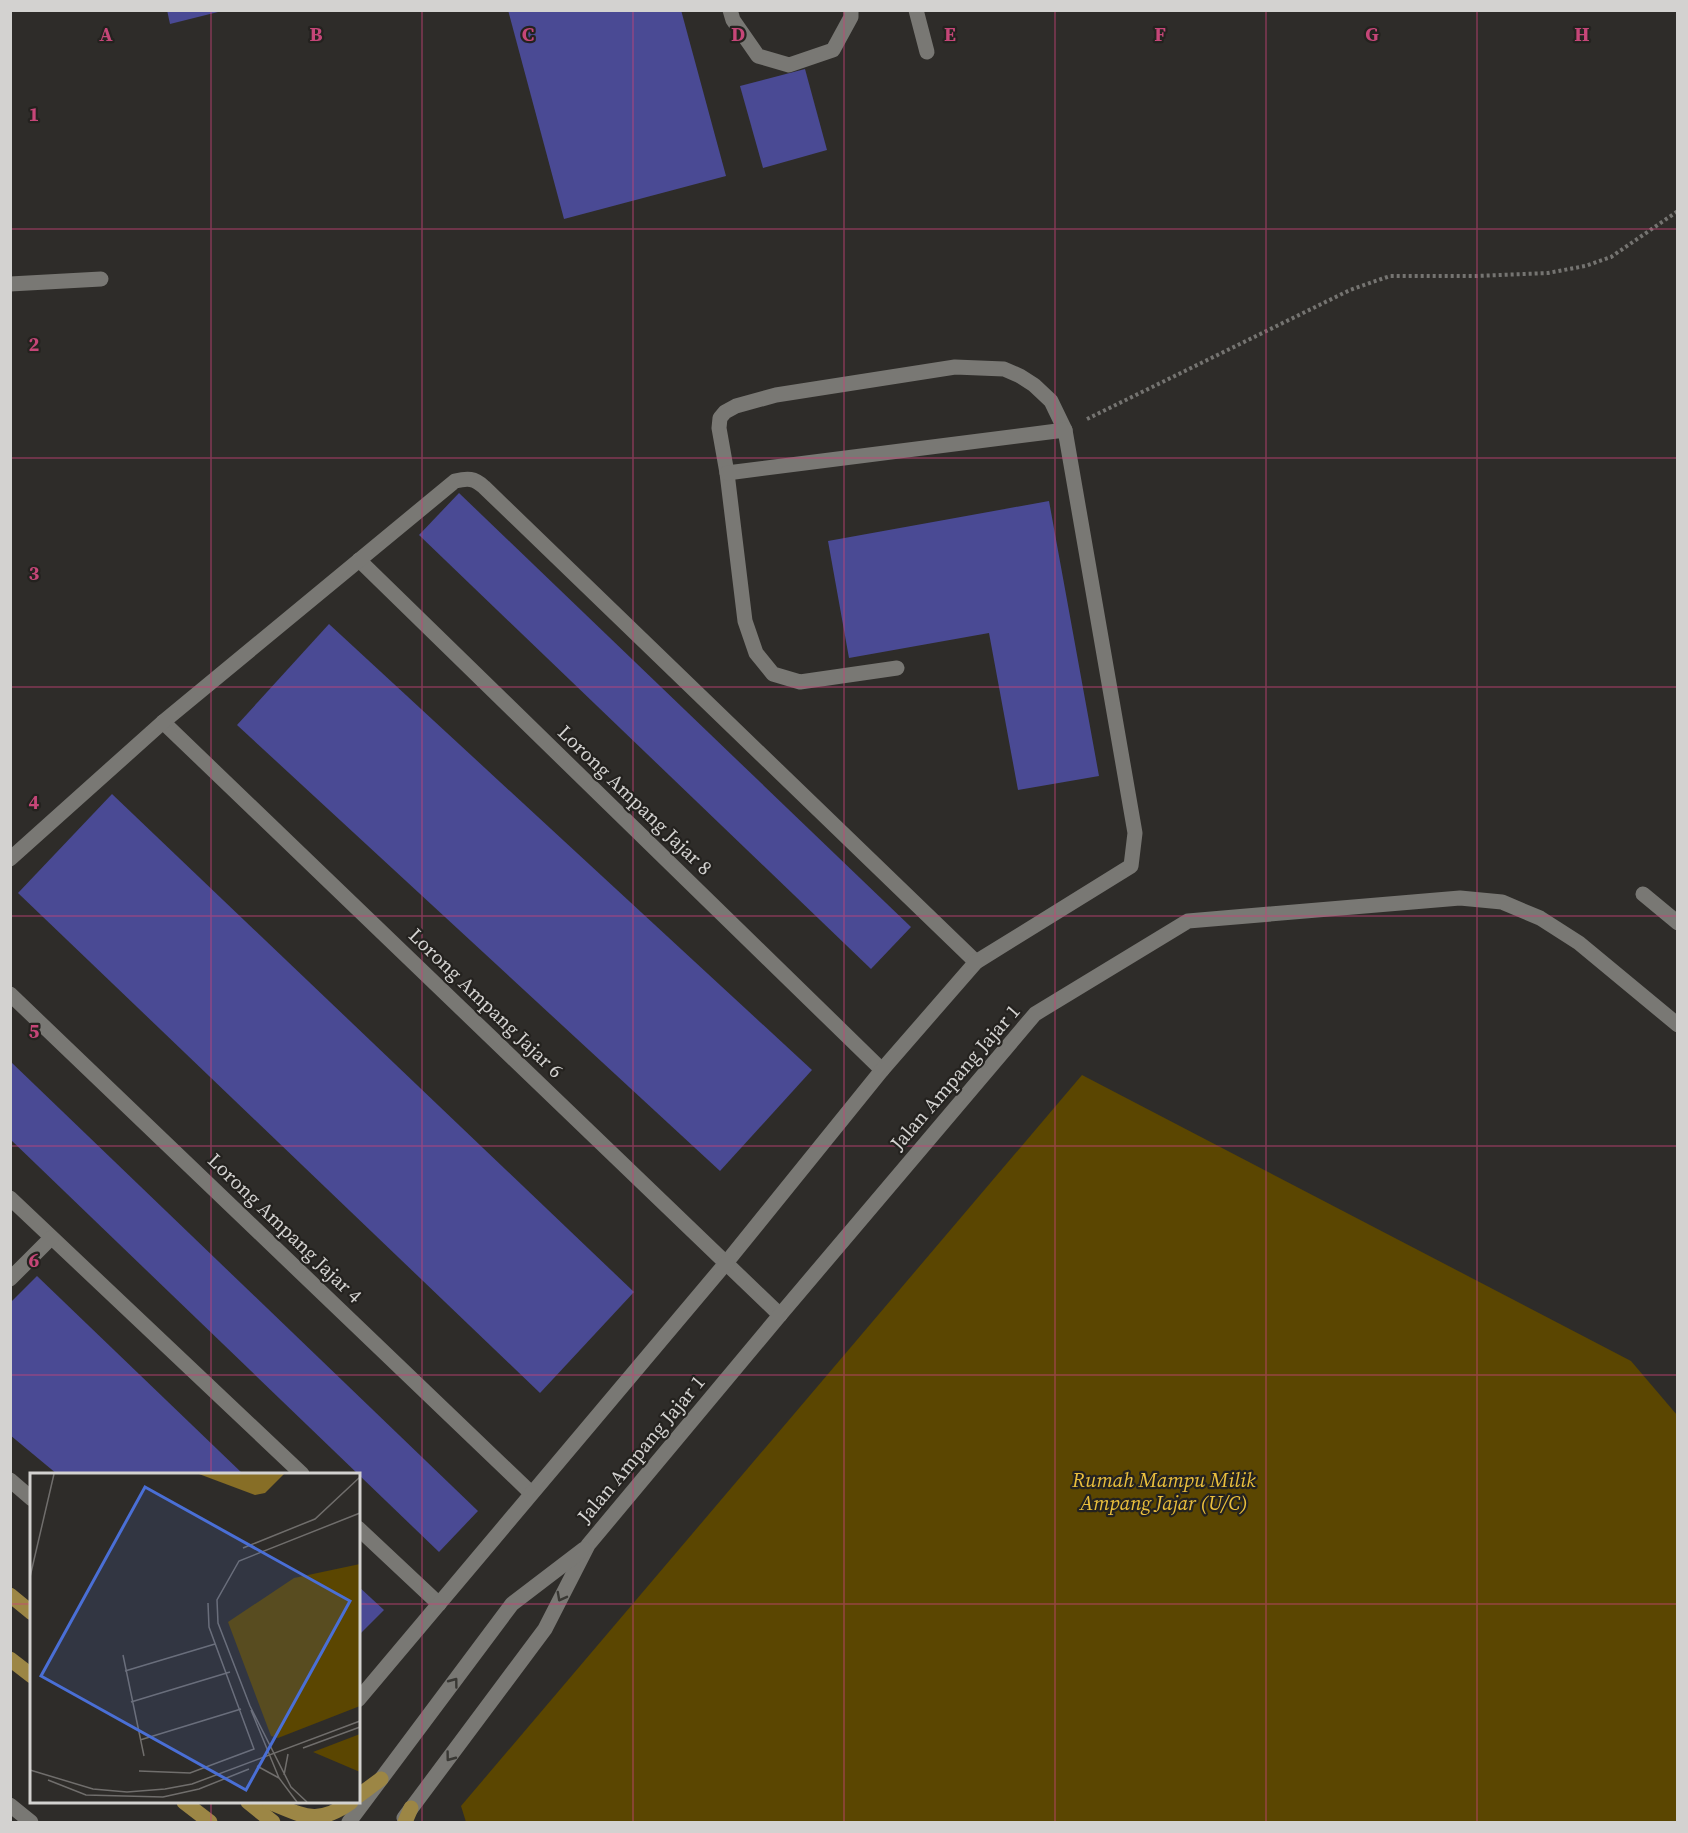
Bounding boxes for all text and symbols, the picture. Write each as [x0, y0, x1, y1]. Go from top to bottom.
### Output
text: A [99, 20, 113, 48]
text: B [309, 20, 323, 48]
text: C [522, 20, 534, 48]
text: D [731, 20, 745, 48]
text: E [944, 20, 956, 48]
text: F [1154, 20, 1166, 48]
text: G [1365, 20, 1379, 48]
text: H [1574, 20, 1590, 48]
text: 1 [29, 100, 39, 128]
text: 2 [29, 330, 40, 358]
text: 3 [29, 559, 40, 587]
street label: Lorong Ampang Jajar 8 [552, 719, 718, 881]
text: 4 [29, 788, 40, 816]
street label: Lorong Ampang Jajar 6 [403, 922, 569, 1084]
street label: Jalan Ampang Jajar 1 [883, 998, 1026, 1157]
text: 5 [29, 1017, 40, 1045]
street label: Lorong Ampang Jajar 4 [202, 1147, 368, 1309]
text: 6 [29, 1246, 40, 1274]
street label: Jalan Ampang Jajar 1 [570, 1369, 711, 1530]
park label: Rumah Mampu Milik Ampang Jajar (U/C) [1071, 1466, 1256, 1517]
inset map [30, 1473, 360, 1803]
one-way arrow [557, 1591, 568, 1601]
one-way arrow [447, 1677, 458, 1688]
one-way arrow [446, 1750, 457, 1761]

